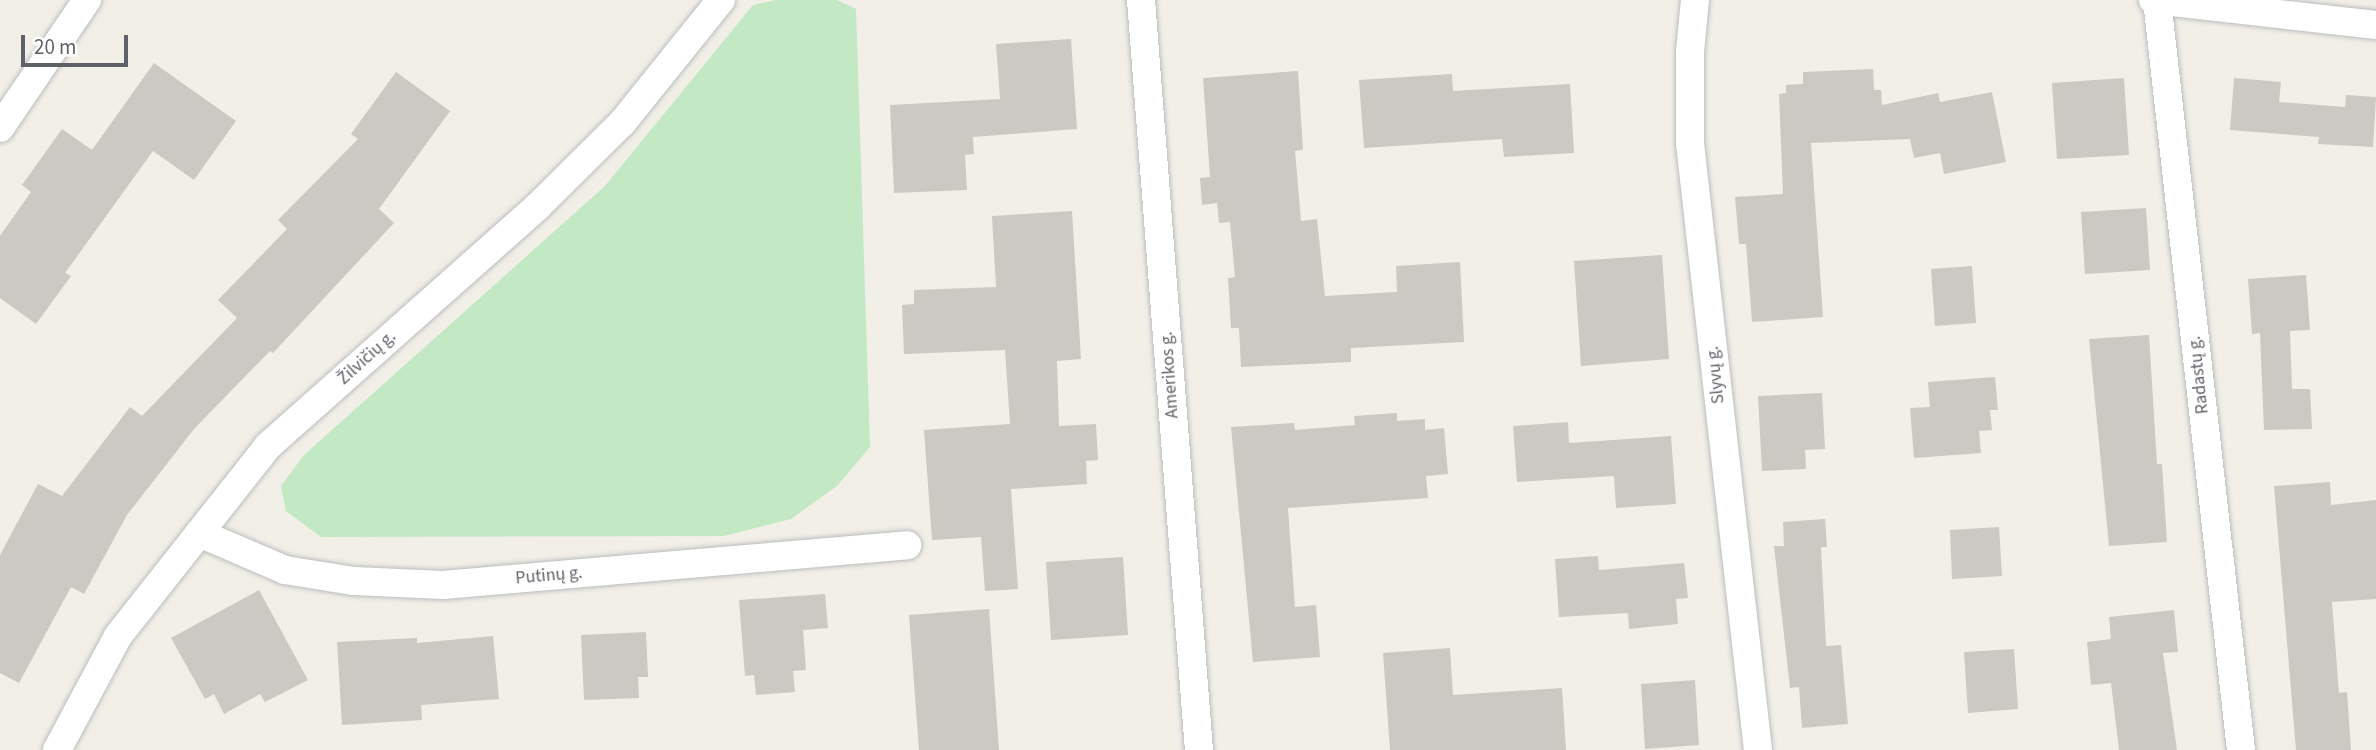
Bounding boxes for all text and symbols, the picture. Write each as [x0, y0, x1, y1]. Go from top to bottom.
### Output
scale bar [24, 21, 131, 65]
text: 20 m [34, 32, 76, 62]
street label: Žilvičių g. [333, 326, 401, 390]
street label: Amerikos g. [1156, 331, 1184, 419]
street label: Radastų g. [2184, 335, 2214, 415]
street label: Slyvų g. [1702, 345, 1730, 405]
street label: Putinų g. [515, 562, 583, 590]

